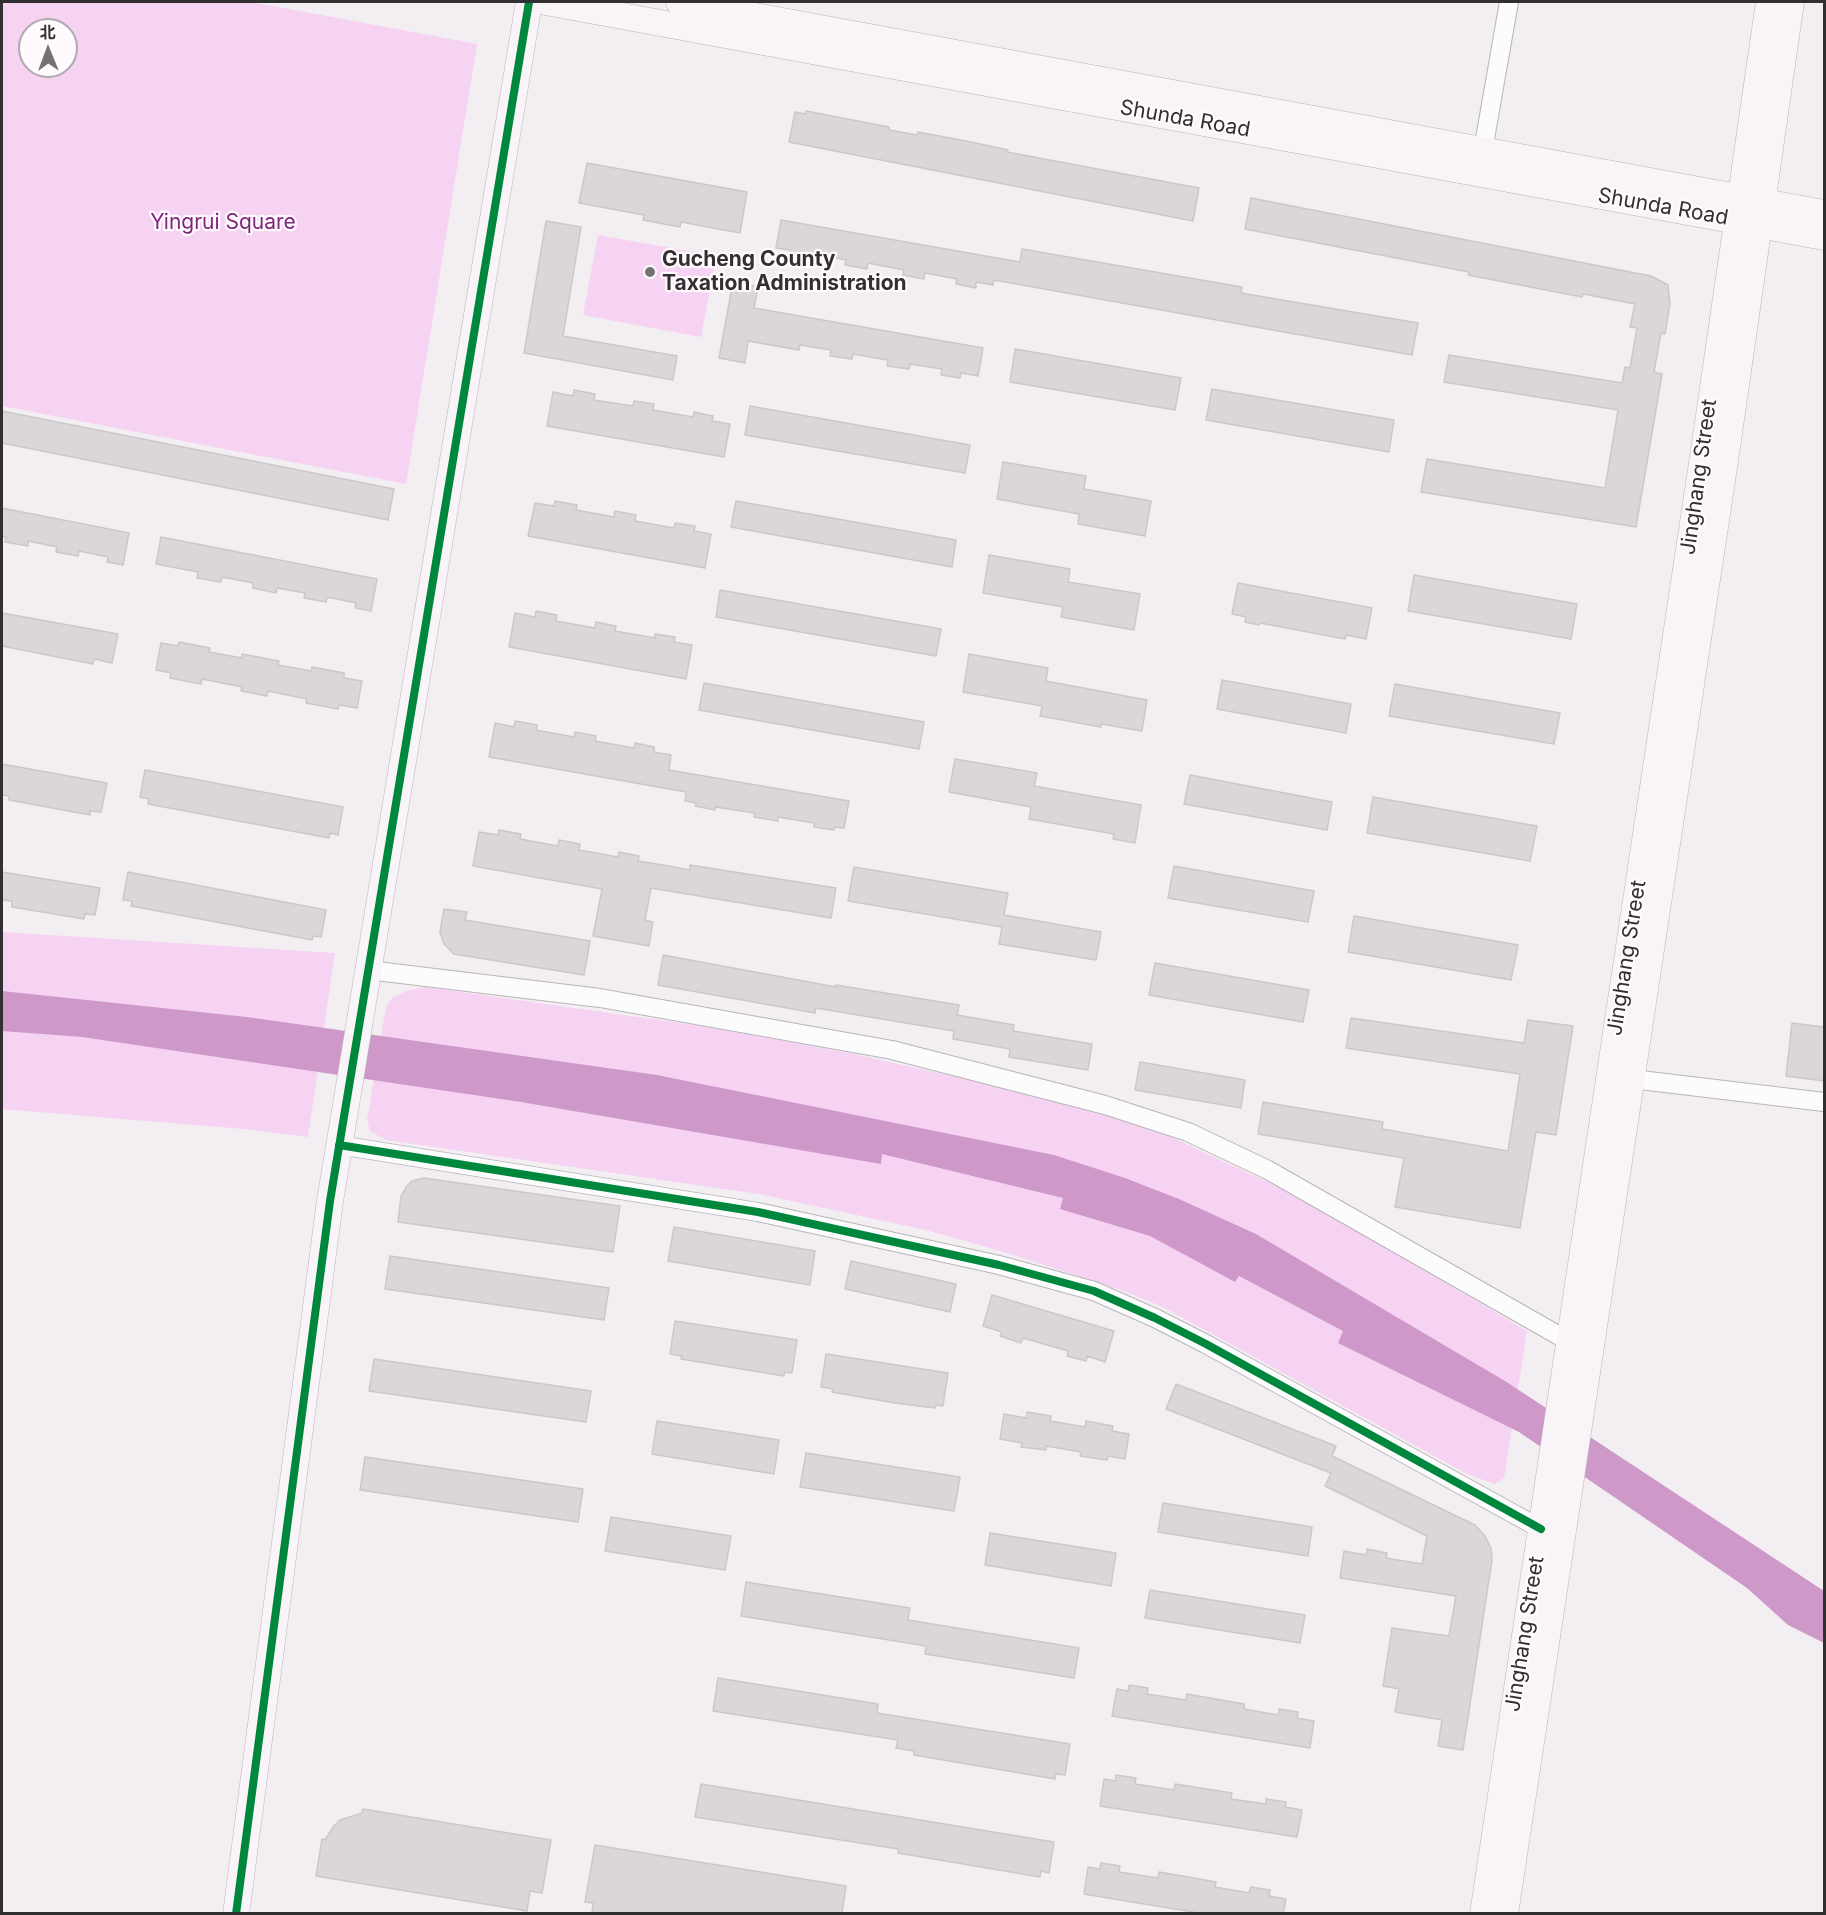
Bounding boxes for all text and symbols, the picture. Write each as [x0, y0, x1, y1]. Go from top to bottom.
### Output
north arrow [18, 18, 78, 78]
text: 北 [40, 22, 56, 42]
street label: Shunda Road [1118, 95, 1252, 143]
street label: Shunda Road [1596, 183, 1730, 231]
park label: Yingrui Square [150, 210, 296, 236]
place label: Gucheng County Taxation Administration [662, 247, 907, 297]
marker: Gucheng County Taxation Administration [643, 265, 657, 279]
street label: Jinghang Street [1676, 398, 1722, 556]
street label: Jinghang Street [1602, 878, 1652, 1038]
street label: Jinghang Street [1500, 1554, 1550, 1714]

